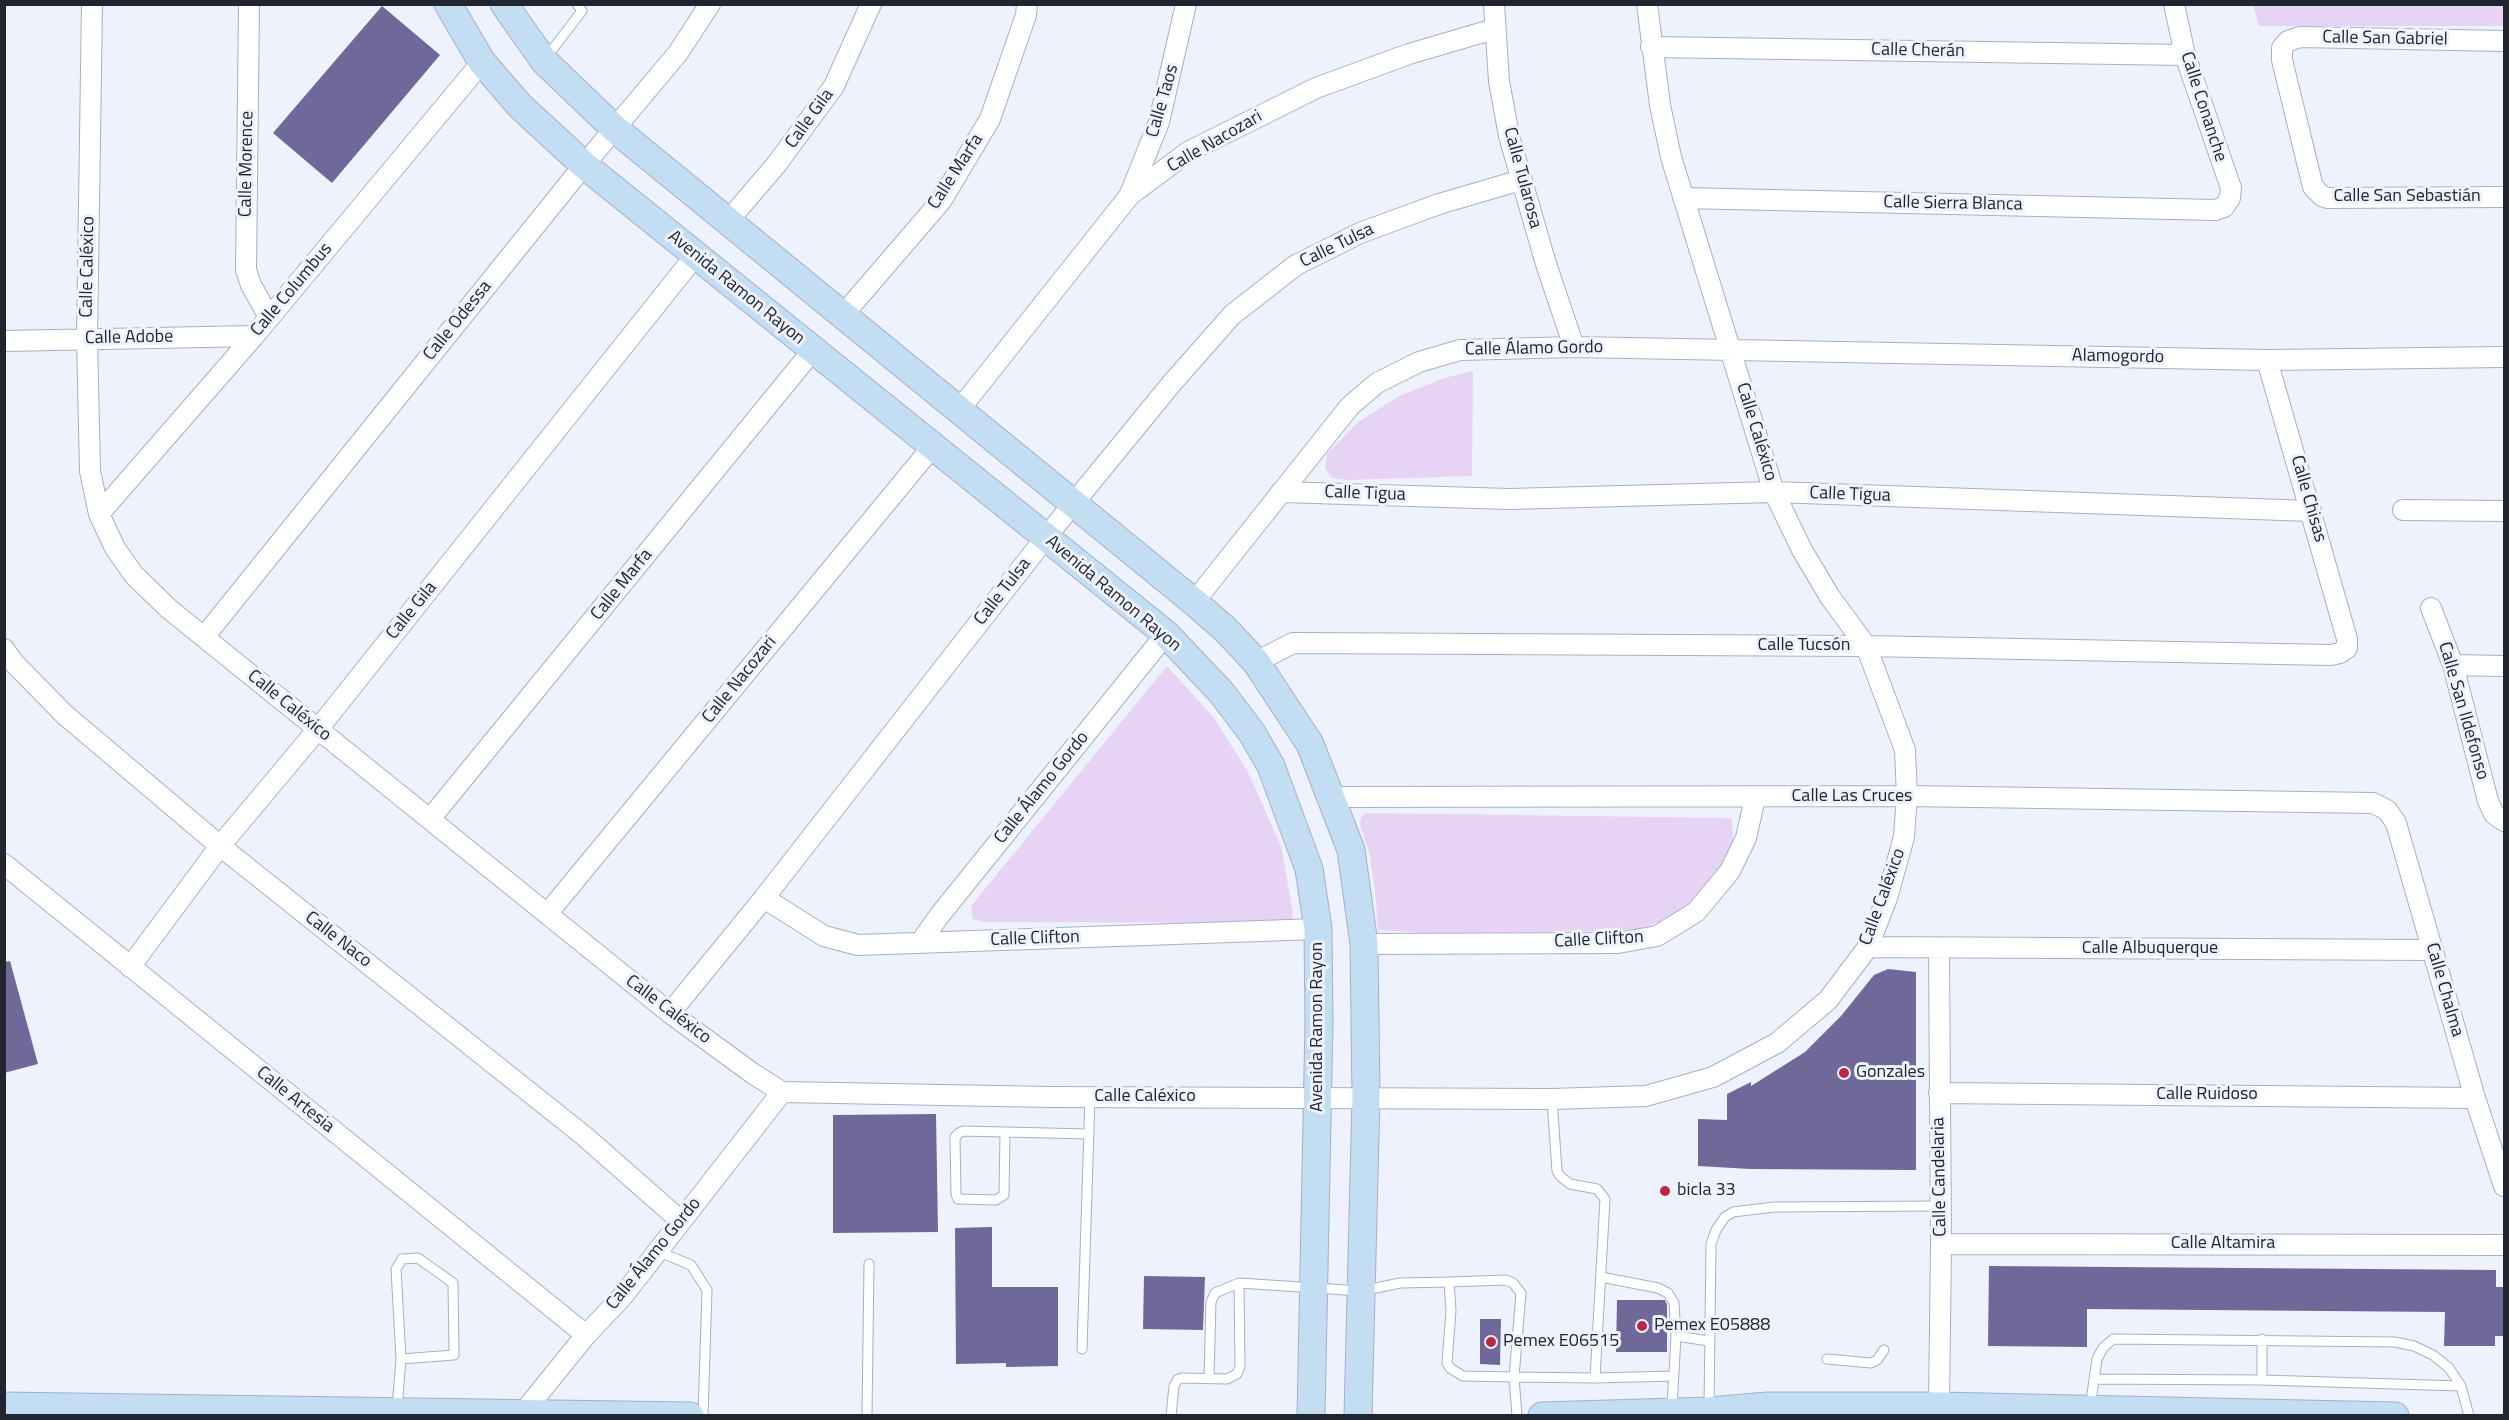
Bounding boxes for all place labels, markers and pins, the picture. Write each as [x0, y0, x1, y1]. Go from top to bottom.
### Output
place label: Gonzales [1856, 1062, 1925, 1084]
marker: Gonzales [1837, 1066, 1851, 1080]
place label: bicla 33 [1677, 1180, 1736, 1202]
marker: bicla 33 [1658, 1184, 1672, 1198]
place label: Pemex E05888 [1654, 1315, 1770, 1337]
marker: Pemex E05888 [1635, 1319, 1649, 1333]
place label: Pemex E06515 [1503, 1331, 1619, 1353]
marker: Pemex E06515 [1484, 1335, 1498, 1349]

